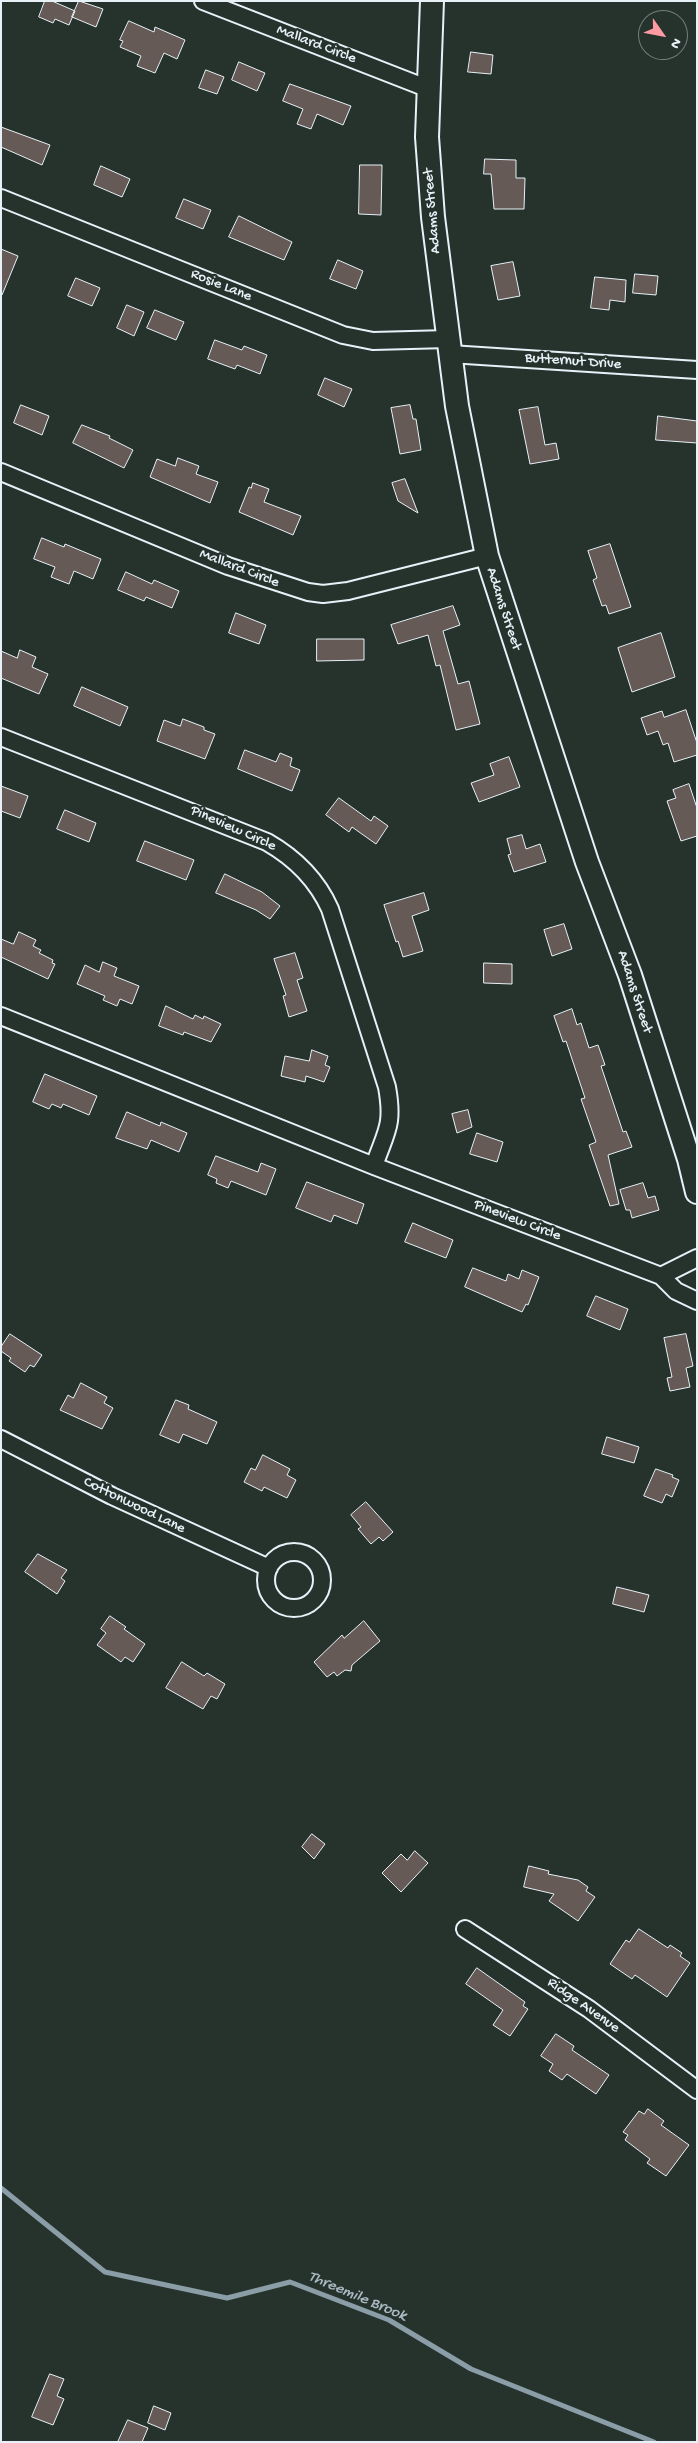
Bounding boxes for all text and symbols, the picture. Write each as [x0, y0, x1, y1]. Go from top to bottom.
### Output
north arrow [638, 10, 688, 60]
street label: Mallard Circle [273, 22, 359, 68]
text: N [666, 34, 685, 51]
street label: Adams Street [420, 168, 446, 254]
street label: Rosie Lane [188, 266, 254, 306]
street label: Butternut Drive [524, 350, 622, 374]
street label: Mallard Circle [196, 546, 282, 592]
street label: Adams Street [481, 565, 525, 653]
street label: Pineview Circle [187, 802, 279, 856]
street label: Adams Street [612, 948, 656, 1036]
street label: Pineview Circle [471, 1196, 563, 1246]
street label: Cottonwood Lane [80, 1474, 188, 1538]
street label: Ridge Avenue [543, 1974, 623, 2038]
water label: Threemile Brook [305, 2268, 409, 2326]

